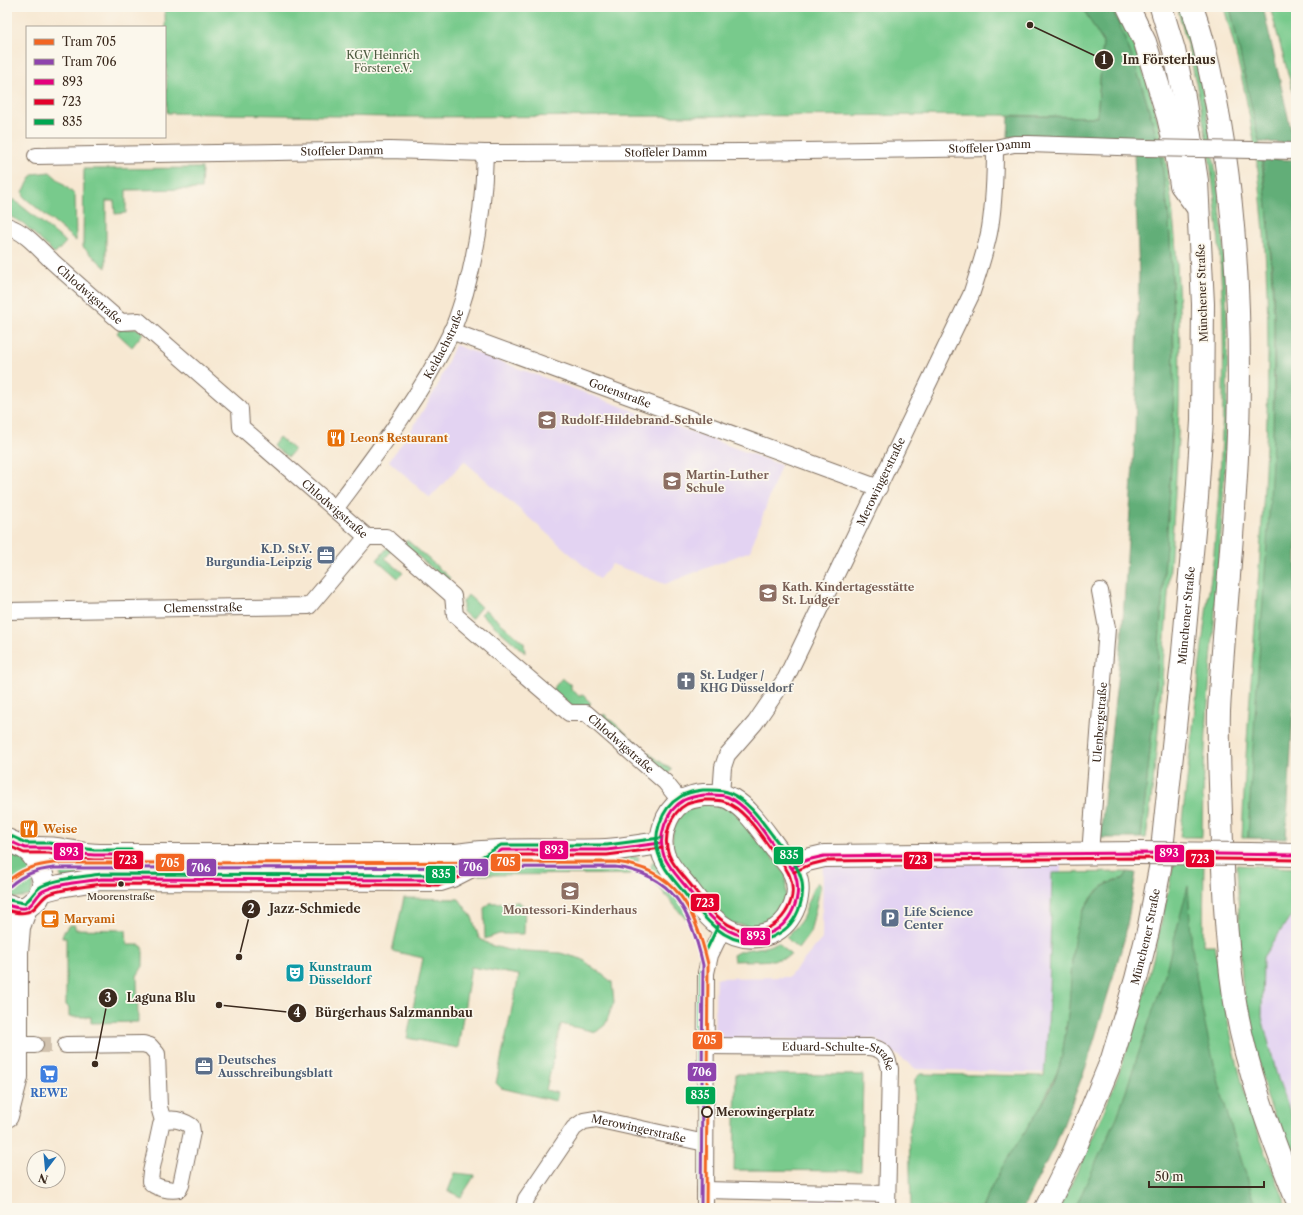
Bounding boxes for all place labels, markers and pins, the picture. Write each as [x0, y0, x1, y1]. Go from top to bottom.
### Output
callout: Im Försterhaus [1094, 48, 1224, 72]
school or university icon: Rudolf-Hildebrand-Schule [536, 409, 558, 431]
place label: Rudolf-Hildebrand-Schule [561, 413, 713, 427]
restaurant icon: Leons Restaurant [325, 427, 347, 449]
place label: Leons Restaurant [350, 431, 449, 445]
place label: Martin-Luther Schule [686, 468, 769, 495]
school or university icon: Martin-Luther Schule [661, 470, 683, 492]
place label: K.D. St.V. Burgundia-Leipzig [206, 542, 313, 569]
office icon: K.D. St.V. Burgundia-Leipzig [315, 544, 337, 566]
place label: Kath. Kindertagesstätte St. Ludger [782, 580, 915, 607]
school or university icon: Kath. Kindertagesstätte St. Ludger [757, 582, 779, 604]
place label: St. Ludger / KHG Düsseldorf [700, 668, 794, 695]
church icon: St. Ludger / KHG Düsseldorf [675, 670, 697, 692]
restaurant icon: Weise [18, 818, 40, 840]
place label: Weise [42, 822, 78, 836]
marker: Moorenstraße [116, 879, 126, 889]
school or university icon: Montessori-Kinderhaus [559, 880, 581, 902]
place label: Moorenstraße [87, 890, 155, 903]
callout: Jazz-Schmiede [241, 897, 368, 921]
place label: Montessori-Kinderhaus [503, 903, 637, 917]
place label: Life Science Center [904, 905, 974, 932]
parking icon: Life Science Center [879, 907, 901, 929]
cafe icon: Maryami [39, 908, 61, 930]
place label: Maryami [64, 912, 115, 926]
place label: Kunstraum Düsseldorf [309, 960, 372, 987]
theatre icon: Kunstraum Düsseldorf [284, 962, 306, 984]
callout: Laguna Blu [98, 986, 204, 1010]
callout: Bürgerhaus Salzmannbau [287, 1001, 481, 1025]
place label: Deutsches Ausschreibungsblatt [217, 1053, 333, 1080]
office icon: Deutsches Ausschreibungsblatt [193, 1055, 215, 1077]
supermarket icon: REWE [38, 1063, 60, 1085]
place label: REWE [30, 1086, 68, 1100]
place label: Merowingerplatz [716, 1105, 814, 1119]
marker: Merowingerplatz [701, 1106, 713, 1118]

